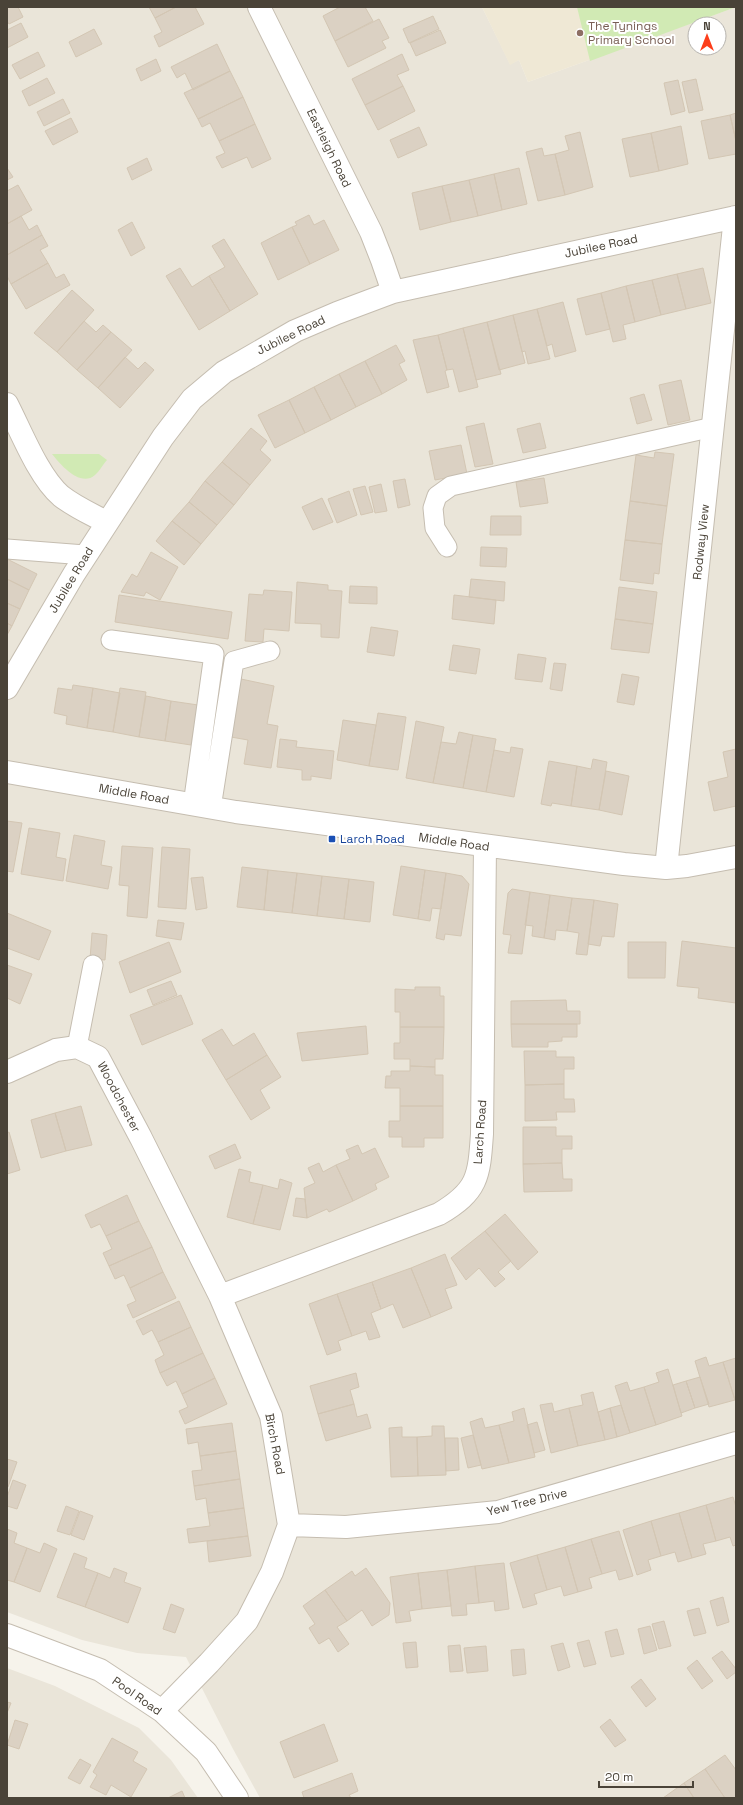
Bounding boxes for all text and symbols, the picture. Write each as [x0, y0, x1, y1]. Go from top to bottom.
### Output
north arrow [687, 16, 727, 56]
place label: The Tynings Primary School [588, 18, 675, 48]
text: N [703, 19, 711, 33]
marker: The Tynings Primary School [575, 28, 585, 38]
street label: Eastleigh Road [303, 106, 355, 190]
street label: Jubilee Road [563, 230, 639, 262]
street label: Jubilee Road [254, 311, 328, 359]
street label: Rodway View [689, 503, 713, 581]
street label: Jubilee Road [45, 544, 97, 616]
street label: Middle Road [97, 780, 171, 808]
street label: Middle Road [418, 829, 490, 855]
place label: Larch Road [340, 831, 405, 847]
marker: Larch Road [327, 834, 337, 844]
street label: Woodchester [94, 1059, 145, 1135]
street label: Larch Road [470, 1099, 490, 1165]
street label: Birch Road [261, 1412, 289, 1476]
street label: Yew Tree Drive [485, 1484, 569, 1520]
street label: Pool Road [109, 1673, 165, 1719]
scale bar [599, 1763, 693, 1789]
text: 20 m [605, 1769, 633, 1785]

